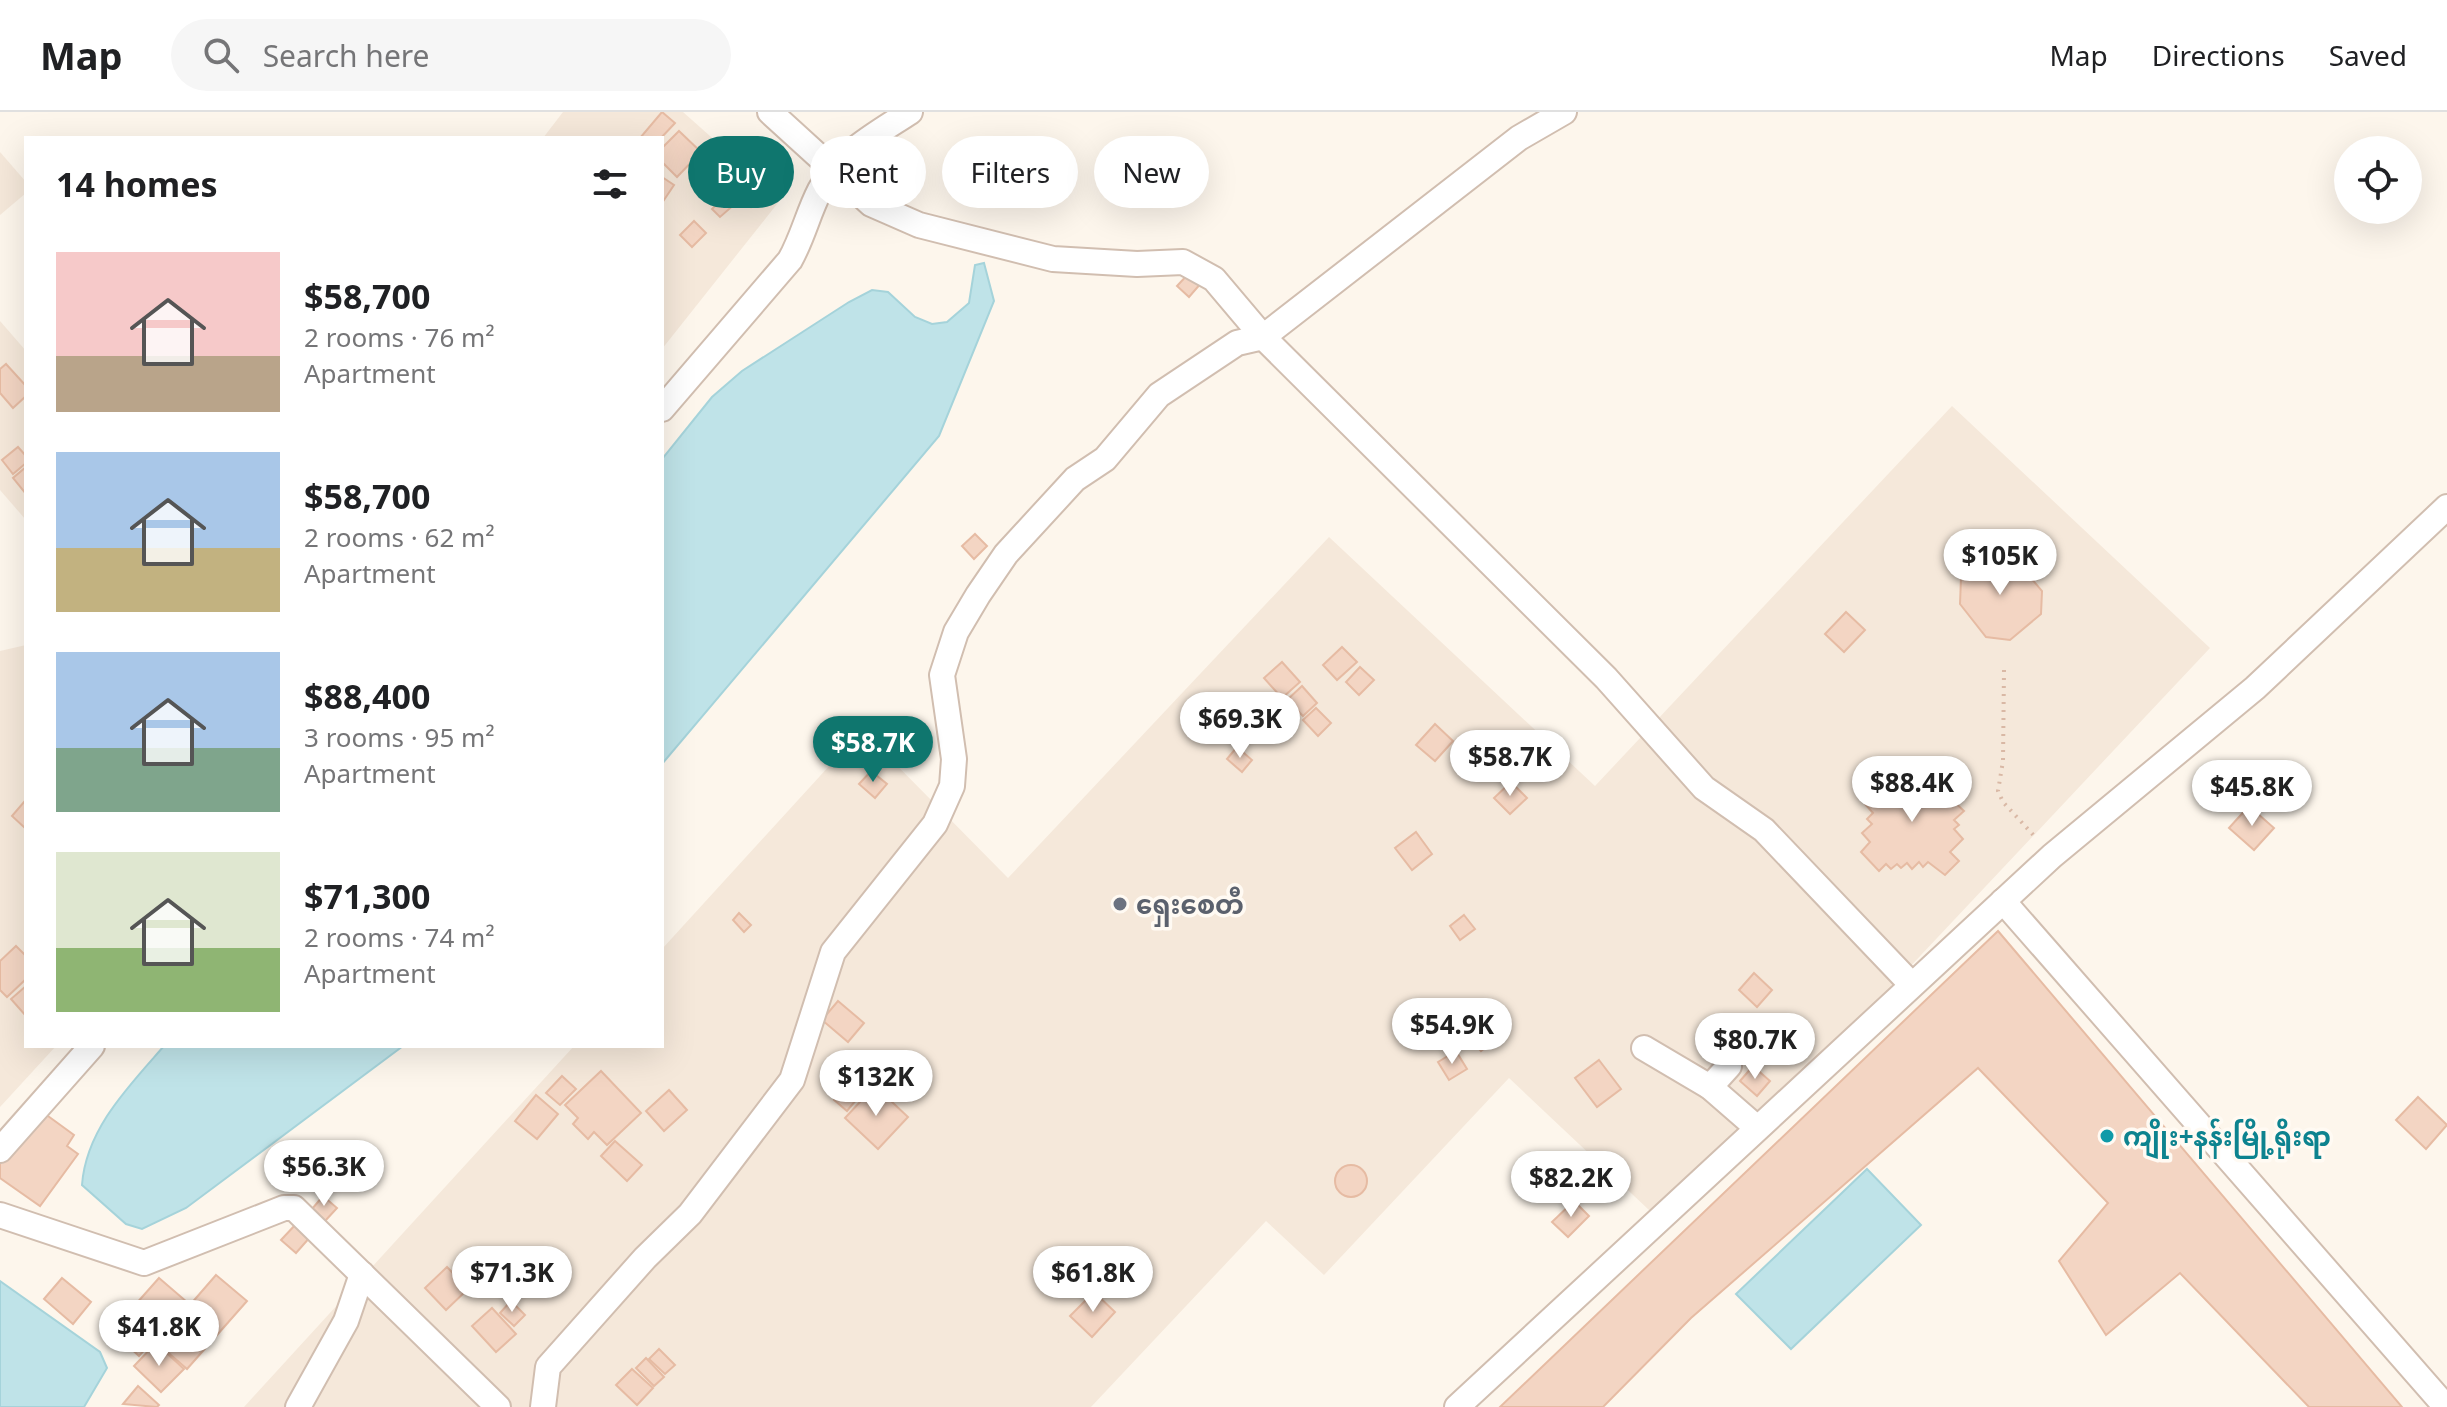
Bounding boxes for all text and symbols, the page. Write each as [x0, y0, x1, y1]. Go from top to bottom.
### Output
search box [171, 19, 731, 91]
text: Map [40, 29, 123, 81]
icon: search [199, 33, 243, 77]
text: Search here [263, 35, 430, 76]
text: Map [2049, 36, 2108, 74]
text: Directions [2152, 36, 2285, 74]
text: Saved [2329, 36, 2407, 74]
chip: Buy [688, 136, 794, 208]
chip: Rent [810, 136, 926, 208]
chip: Filters [942, 136, 1078, 208]
chip: New [1094, 136, 1209, 208]
map controls [2334, 136, 2422, 224]
button: locate [2334, 136, 2422, 224]
text: 14 homes [56, 161, 218, 207]
icon: filters [588, 162, 632, 206]
text: $58,700 [304, 273, 430, 319]
icon: home [120, 284, 216, 380]
text: 2 rooms · 76 m² [304, 319, 494, 355]
text: Apartment [304, 355, 436, 391]
text: $58,700 [304, 473, 430, 519]
icon: home [120, 484, 216, 580]
text: 2 rooms · 62 m² [304, 519, 494, 555]
pin: $105K [1944, 529, 2056, 597]
text: $105K [1962, 537, 2038, 573]
text: Apartment [304, 555, 436, 591]
text: $88,400 [304, 673, 430, 719]
icon: home [120, 684, 216, 780]
pin: $69.3K [1175, 692, 1305, 760]
text: $69.3K [1198, 700, 1282, 736]
pin: $58.7K [808, 716, 938, 784]
text: 3 rooms · 95 m² [304, 719, 494, 755]
text: $58.7K [831, 724, 915, 760]
pin: $58.7K [1445, 730, 1575, 798]
text: $58.7K [1468, 738, 1552, 774]
text: Apartment [304, 755, 436, 791]
pin: $88.4K [1847, 756, 1977, 824]
pin: $45.8K [2187, 760, 2317, 828]
text: $88.4K [1870, 764, 1954, 800]
text: $45.8K [2210, 768, 2294, 804]
text: $71,300 [304, 873, 430, 919]
icon: home [120, 884, 216, 980]
place label: ရှေးစေတီ [1136, 886, 1244, 927]
marker: ရှေးစေတီ [1111, 895, 1129, 913]
text: 2 rooms · 74 m² [304, 919, 494, 955]
text: Apartment [304, 955, 436, 991]
pin: $54.9K [1387, 998, 1517, 1066]
text: $54.9K [1410, 1006, 1494, 1042]
pin: $80.7K [1690, 1013, 1820, 1081]
text: $80.7K [1713, 1021, 1797, 1057]
pin: $132K [820, 1050, 932, 1118]
text: $132K [838, 1058, 914, 1094]
place label: ကျိုး+နန်းမြို့ရိုးရာ [2123, 1118, 2331, 1159]
marker: ကျိုး+နန်းမြို့ရိုးရာ [2098, 1127, 2116, 1145]
pin: $56.3K [259, 1140, 389, 1208]
text: $56.3K [282, 1148, 366, 1184]
pin: $82.2K [1506, 1151, 1636, 1219]
text: $82.2K [1529, 1159, 1613, 1195]
pin: $71.3K [447, 1246, 577, 1314]
pin: $61.8K [1028, 1246, 1158, 1314]
text: $71.3K [470, 1254, 554, 1290]
text: $61.8K [1051, 1254, 1135, 1290]
pin: $41.8K [94, 1300, 224, 1368]
text: $41.8K [117, 1308, 201, 1344]

